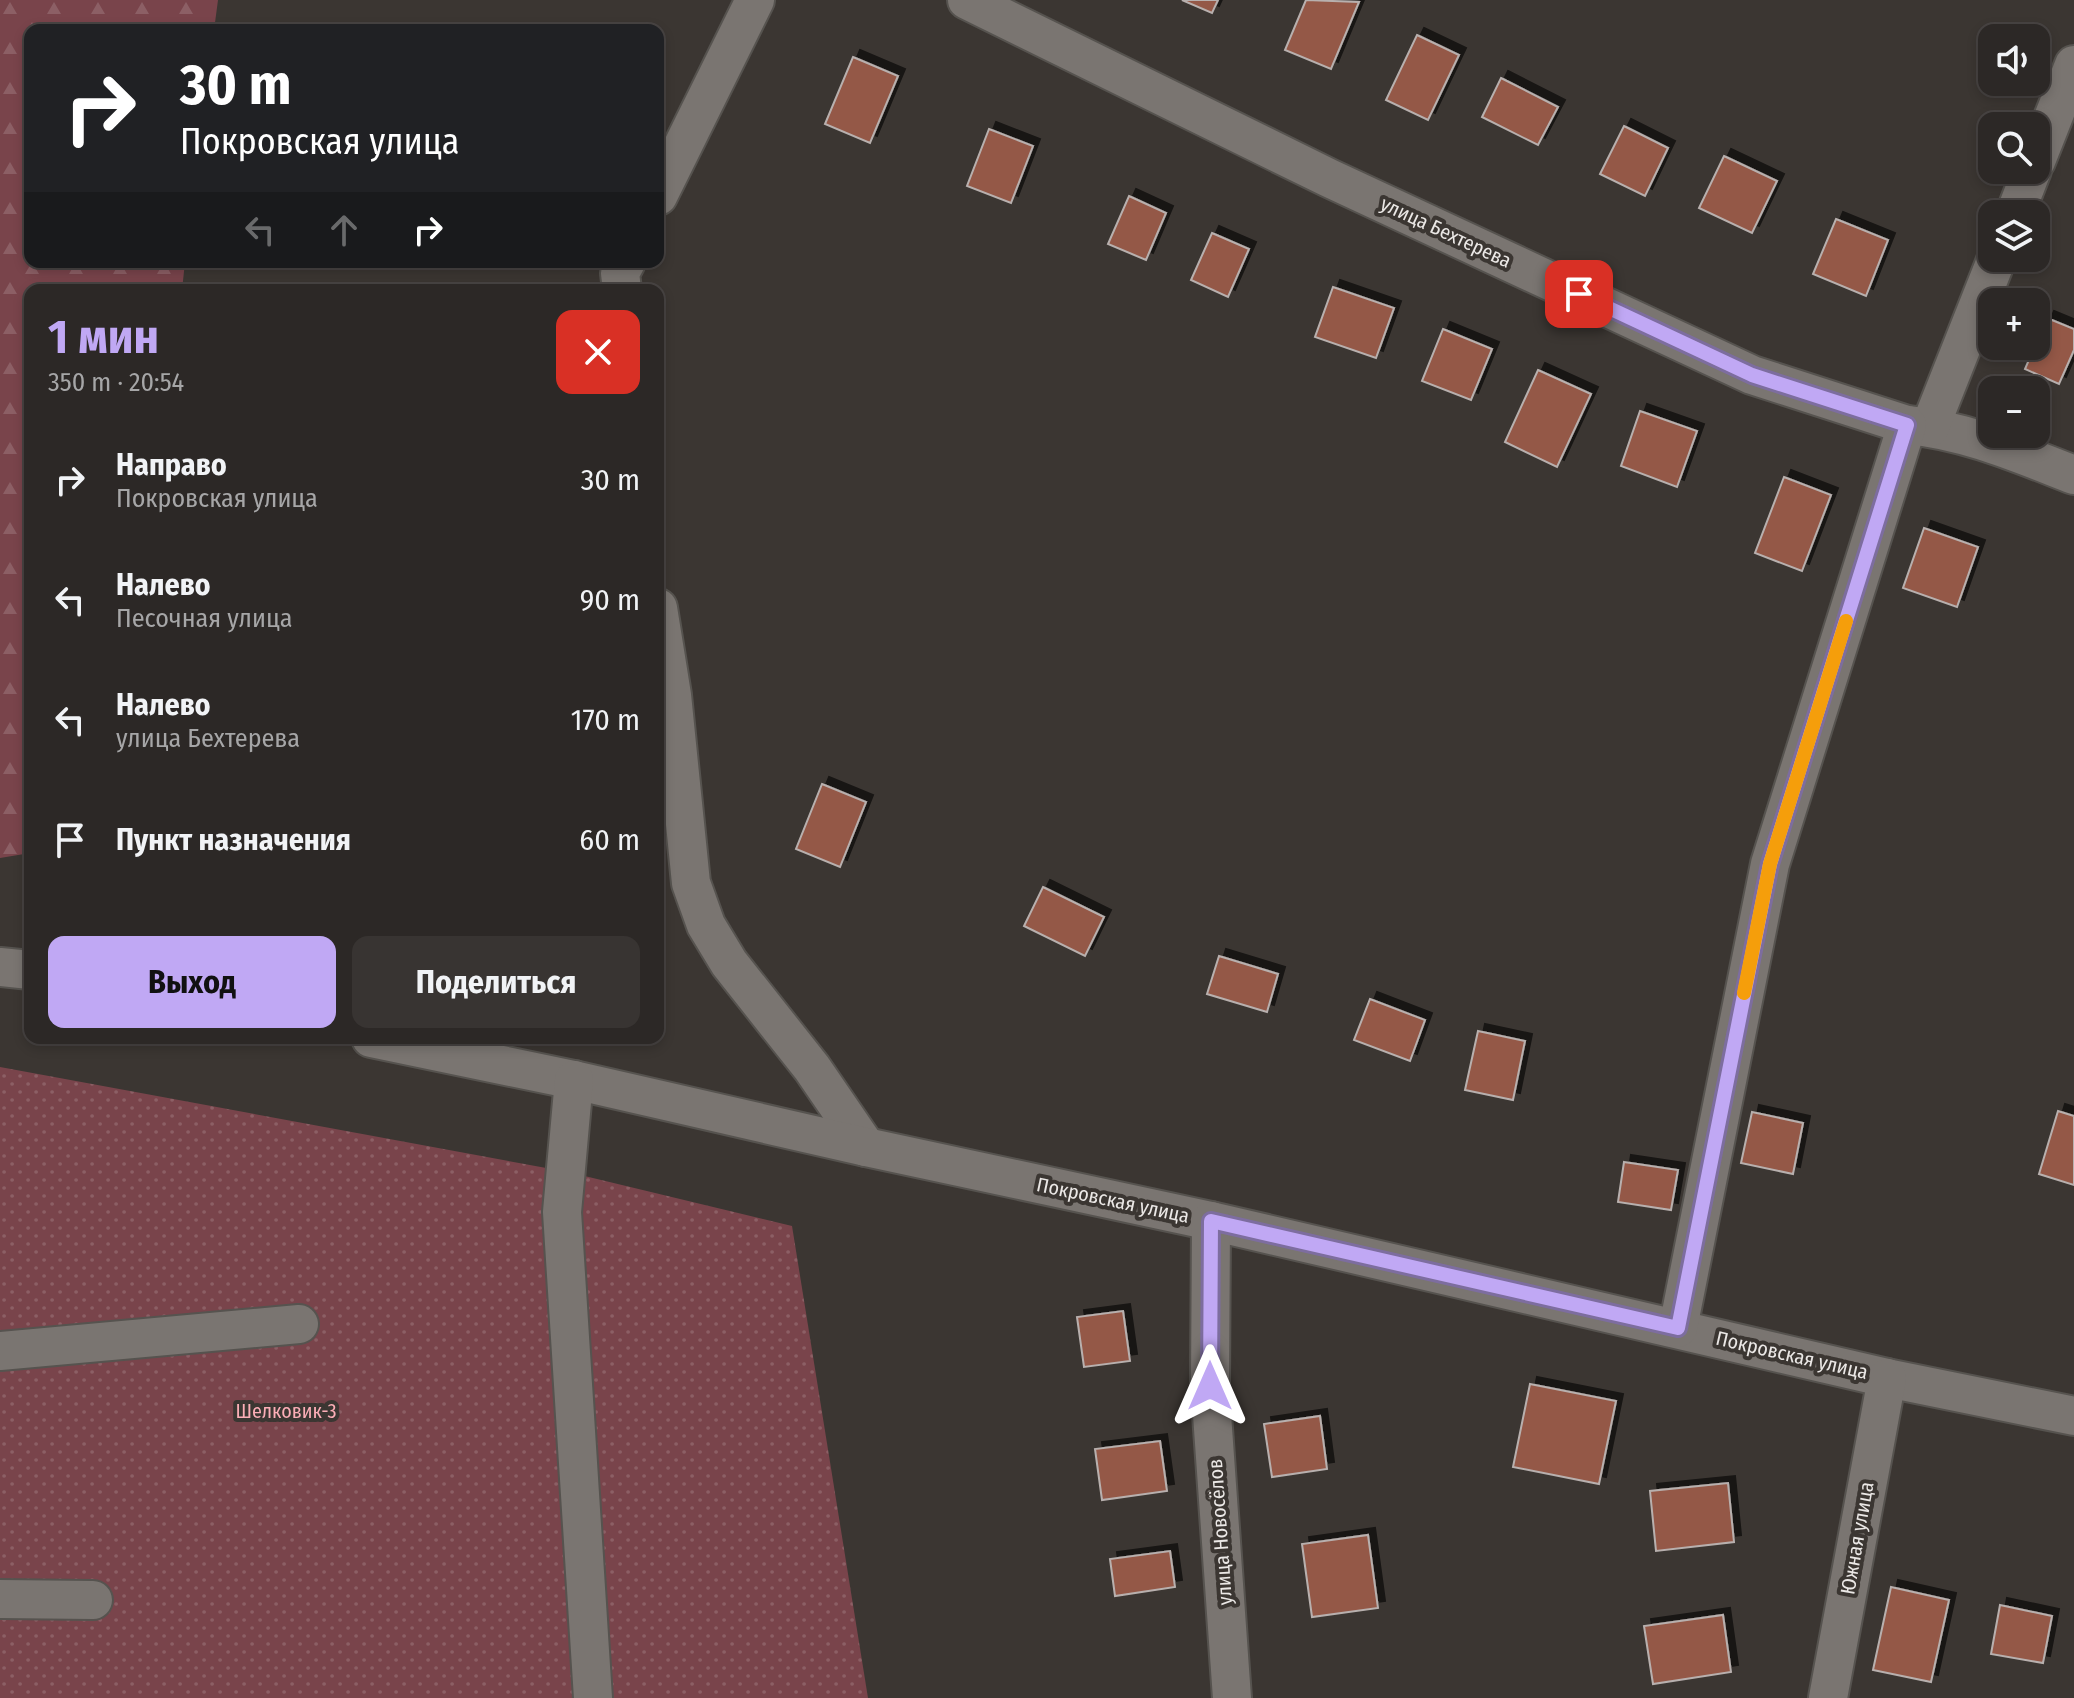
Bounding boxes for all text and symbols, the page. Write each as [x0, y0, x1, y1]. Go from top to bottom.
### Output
map controls [1978, 24, 2050, 448]
button: sound [1978, 24, 2050, 96]
text: 30 m [180, 52, 291, 119]
icon: right [48, 56, 152, 160]
button: search [1978, 112, 2050, 184]
text: Покровская улица [180, 120, 459, 164]
street label: улица Бехтерева [1377, 191, 1515, 273]
button: layers [1978, 200, 2050, 272]
icon: left [238, 208, 282, 252]
icon: ahead [322, 208, 366, 252]
icon: right [406, 208, 450, 252]
pin [1545, 260, 1613, 328]
icon: arrive [1557, 272, 1601, 316]
button: + [1978, 288, 2050, 360]
text: 1 мин [48, 308, 159, 366]
button: close [556, 310, 640, 394]
text: 350 m · 20:54 [48, 367, 184, 398]
button: − [1978, 376, 2050, 448]
text: Направо [116, 447, 227, 483]
icon: right [48, 458, 92, 502]
text: 30 m [581, 462, 640, 498]
text: Покровская улица [116, 483, 318, 514]
text: Налево [116, 567, 211, 603]
icon: left [48, 578, 92, 622]
text: 90 m [580, 582, 640, 618]
text: Песочная улица [116, 603, 292, 634]
text: Налево [116, 687, 211, 723]
icon: left [48, 698, 92, 742]
text: 170 m [571, 702, 640, 738]
text: улица Бехтерева [116, 723, 300, 754]
icon: arrive [48, 818, 92, 862]
text: Пункт назначения [116, 822, 351, 858]
text: 60 m [579, 822, 640, 858]
button: Выход [48, 936, 336, 1028]
button: Поделиться [352, 936, 640, 1028]
street label: Покровская улица [1035, 1172, 1191, 1228]
street label: Покровская улица [1714, 1326, 1870, 1384]
position arrow [1168, 1344, 1252, 1428]
park label: Шелковик-3 [236, 1399, 336, 1423]
street label: улица Новосёлов [1203, 1458, 1237, 1606]
street label: Южная улица [1835, 1480, 1879, 1596]

